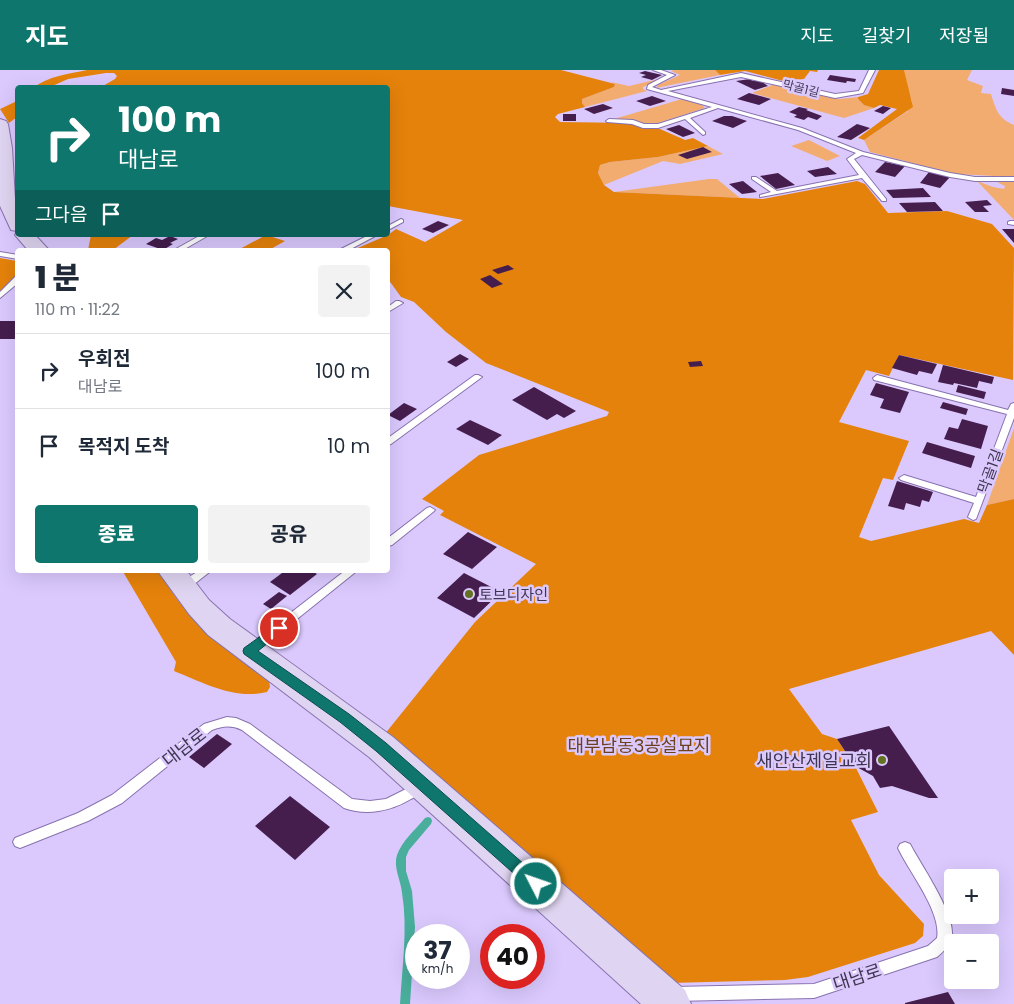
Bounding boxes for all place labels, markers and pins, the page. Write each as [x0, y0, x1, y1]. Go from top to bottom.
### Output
place label: 토브디자인 [479, 584, 548, 605]
marker: 토브디자인 [463, 588, 475, 600]
pin [258, 607, 300, 649]
place label: 새안산제일교회 [756, 748, 872, 773]
marker: 새안산제일교회 [876, 754, 888, 766]

